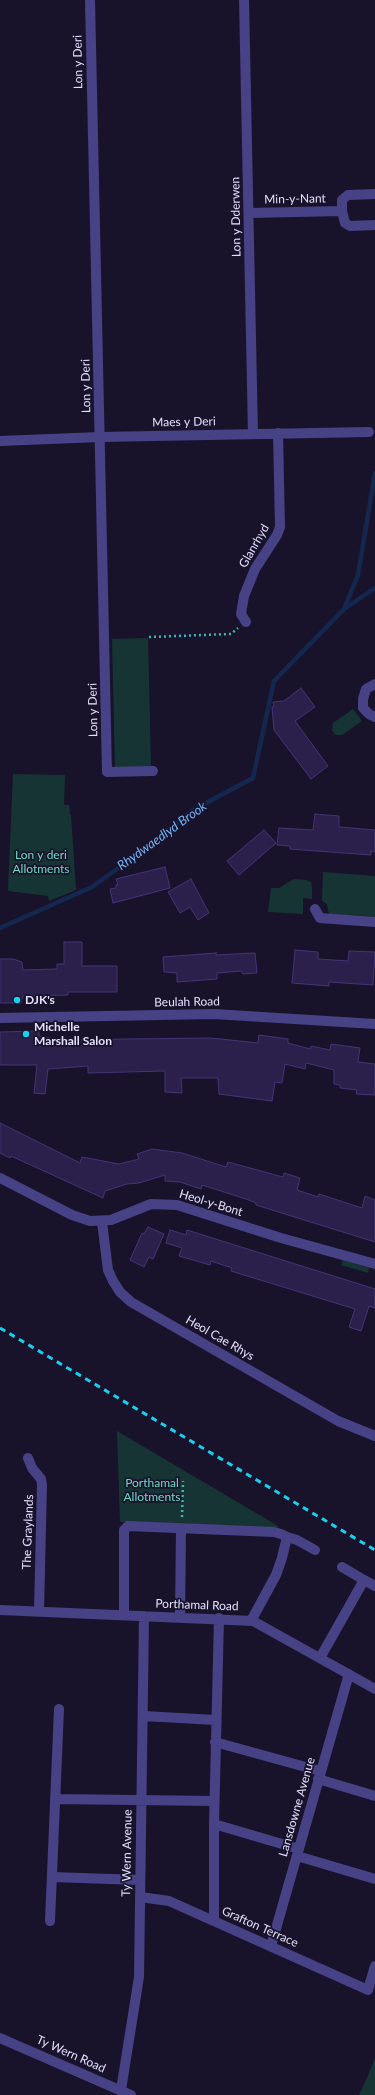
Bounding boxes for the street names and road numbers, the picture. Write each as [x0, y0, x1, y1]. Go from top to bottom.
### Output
street label: Lon y Deri [70, 35, 86, 89]
street label: Lon y Dderwen [228, 177, 244, 257]
street label: Min-y-Nant [264, 191, 326, 207]
street label: Lon y Deri [78, 359, 94, 413]
street label: Maes y Deri [152, 414, 216, 430]
street label: Glanrhyd [236, 522, 272, 570]
street label: Lon y Deri [85, 683, 101, 737]
street label: Beulah Road [154, 994, 220, 1010]
street label: Heol-y-Bont [178, 1187, 244, 1219]
street label: Heol Cae Rhys [183, 1313, 257, 1363]
street label: The Graylands [19, 1494, 37, 1570]
street label: Porthamal Road [155, 1596, 239, 1614]
street label: Lansdowne Avenue [276, 1756, 318, 1858]
street label: Ty Wern Avenue [119, 1809, 135, 1897]
street label: Grafton Terrace [220, 1904, 300, 1950]
street label: Ty Wern Road [34, 2032, 108, 2076]

